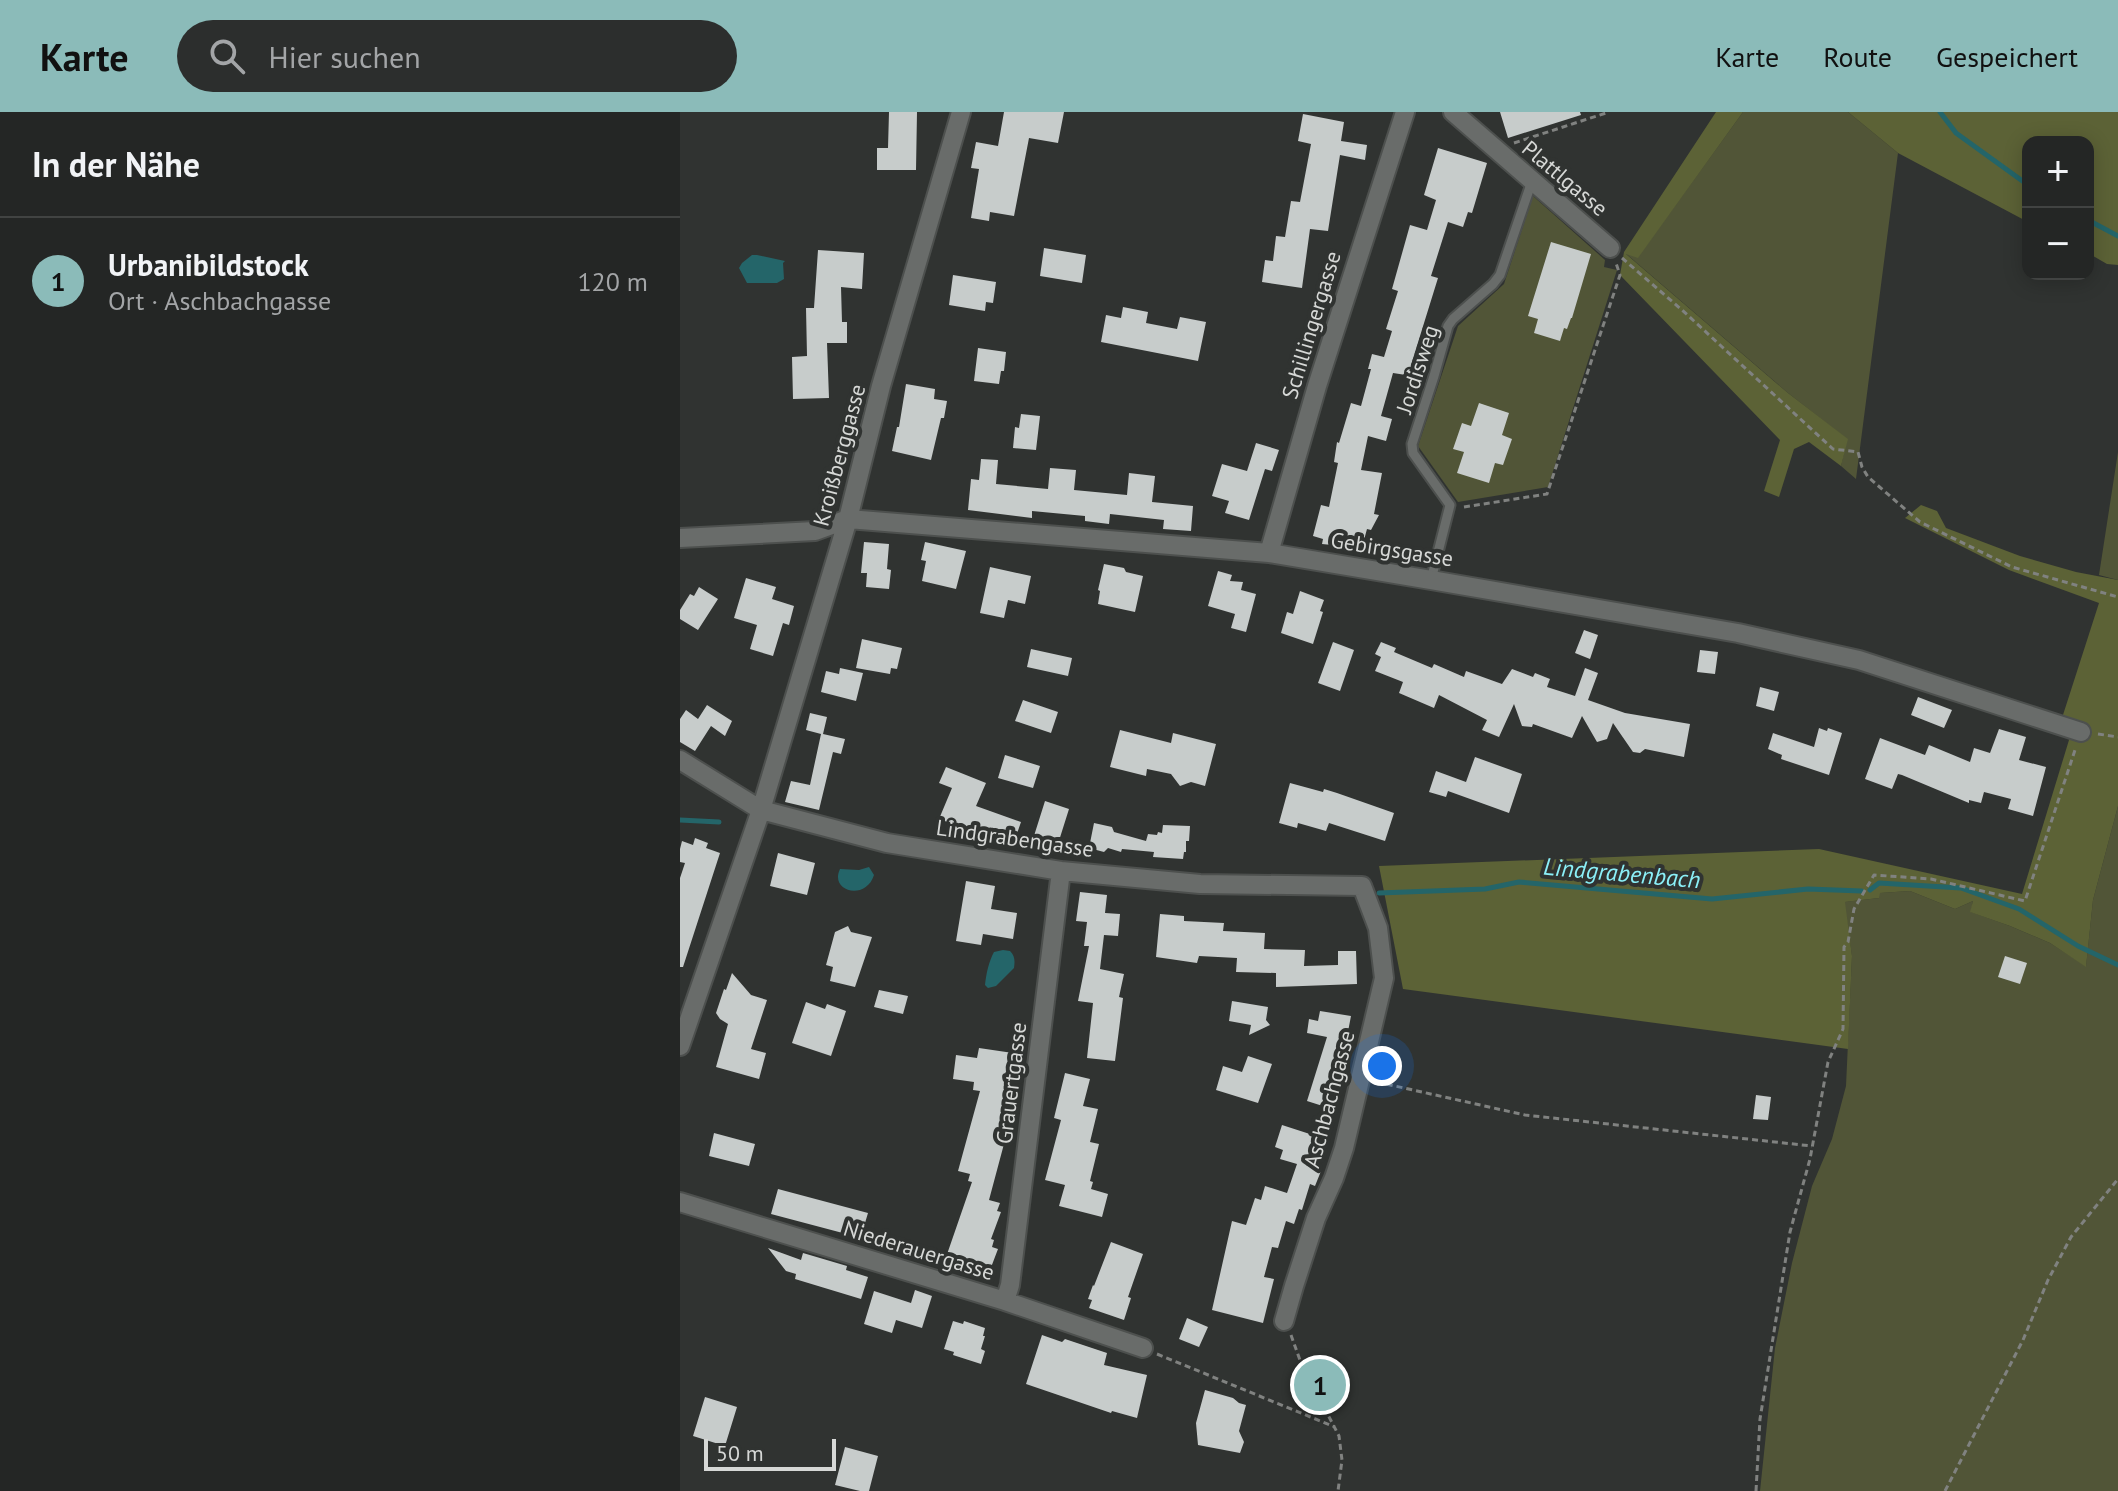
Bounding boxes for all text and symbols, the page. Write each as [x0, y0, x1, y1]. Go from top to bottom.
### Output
search box [177, 20, 737, 92]
text: Karte [40, 32, 129, 81]
icon: search [205, 34, 249, 78]
text: Hier suchen [269, 37, 421, 76]
text: Karte [1715, 38, 1779, 75]
text: Route [1823, 38, 1892, 75]
text: Gespeichert [1936, 38, 2078, 75]
street label: Plattlgasse [1516, 134, 1614, 222]
map controls [2022, 136, 2094, 280]
button: + [2022, 136, 2094, 208]
text: In der Nähe [32, 142, 200, 186]
button: − [2022, 208, 2094, 280]
text: Urbanibildstock [108, 245, 309, 284]
street label: Schillingergasse [1275, 248, 1347, 402]
text: 1 [51, 265, 65, 298]
text: 120 m [577, 265, 648, 298]
text: Ort · Aschbachgasse [108, 284, 331, 317]
street label: Jordisweg [1389, 321, 1444, 418]
street label: Kroißberggasse [807, 381, 871, 529]
street label: Gebirgsgasse [1329, 526, 1455, 572]
street label: Lindgrabengasse [934, 813, 1096, 863]
water label: Lindgrabenbach [1542, 851, 1702, 895]
street label: Grauertgasse [990, 1020, 1032, 1146]
street label: Aschbachgasse [1297, 1027, 1361, 1171]
your location [1362, 1046, 1402, 1086]
street label: Niederauergasse [840, 1214, 998, 1286]
pin: 1 [1294, 1355, 1346, 1415]
scale bar [704, 1435, 836, 1471]
text: 50 m [716, 1439, 764, 1467]

